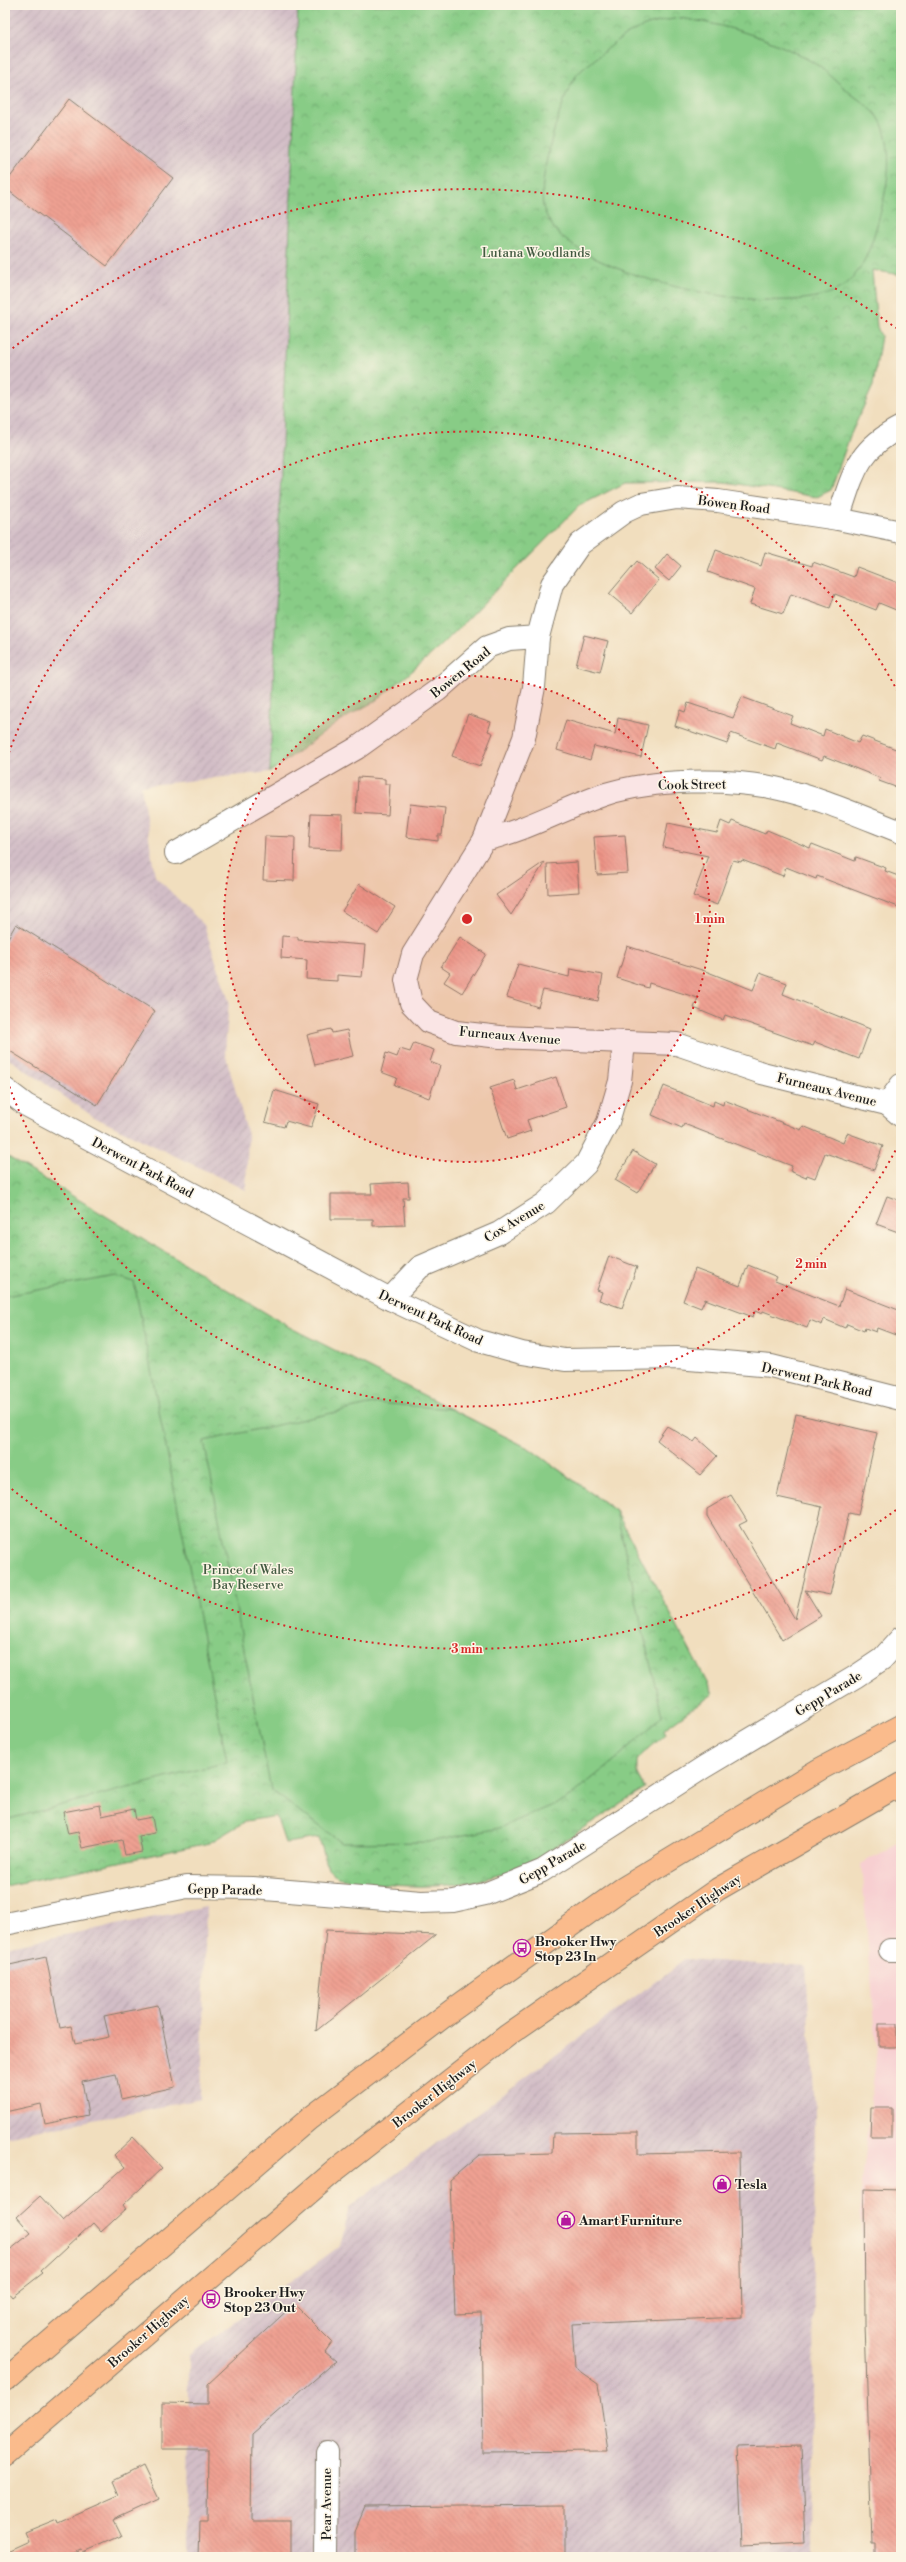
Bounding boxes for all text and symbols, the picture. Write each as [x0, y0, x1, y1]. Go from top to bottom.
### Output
park label: Lutana Woodlands [482, 245, 591, 261]
street label: Bowen Road [696, 493, 771, 517]
street label: Bowen Road [427, 643, 494, 702]
street label: Cook Street [658, 776, 727, 794]
centre of rings [460, 912, 474, 926]
text: 1 min [695, 912, 726, 927]
street label: Furneaux Avenue [458, 1024, 562, 1048]
street label: Furneaux Avenue [775, 1070, 879, 1110]
street label: Derwent Park Road [89, 1134, 197, 1202]
street label: Cox Avenue [481, 1197, 548, 1246]
text: 2 min [795, 1257, 827, 1272]
street label: Derwent Park Road [376, 1287, 486, 1349]
street label: Derwent Park Road [760, 1359, 874, 1401]
park label: Prince of Wales Bay Reserve [203, 1562, 294, 1593]
text: 3 min [451, 1642, 483, 1657]
street label: Gepp Parade [792, 1668, 865, 1720]
street label: Gepp Parade [516, 1837, 589, 1888]
street label: Brooker Highway [650, 1870, 745, 1941]
street label: Gepp Parade [187, 1881, 263, 1899]
place label: Brooker Hwy Stop 23 In [535, 1934, 617, 1965]
bus stop icon: Brooker Hwy Stop 23 In [512, 1938, 532, 1958]
street label: Brooker Highway [389, 2056, 480, 2132]
shop icon: Tesla [712, 2174, 732, 2194]
place label: Tesla [735, 2177, 768, 2193]
shop icon: Amart Furniture [556, 2210, 576, 2230]
place label: Amart Furniture [578, 2213, 682, 2229]
place label: Brooker Hwy Stop 23 Out [224, 2285, 306, 2316]
bus stop icon: Brooker Hwy Stop 23 Out [201, 2289, 221, 2309]
street label: Brooker Highway [104, 2292, 193, 2372]
street label: Pear Avenue [319, 2467, 335, 2540]

